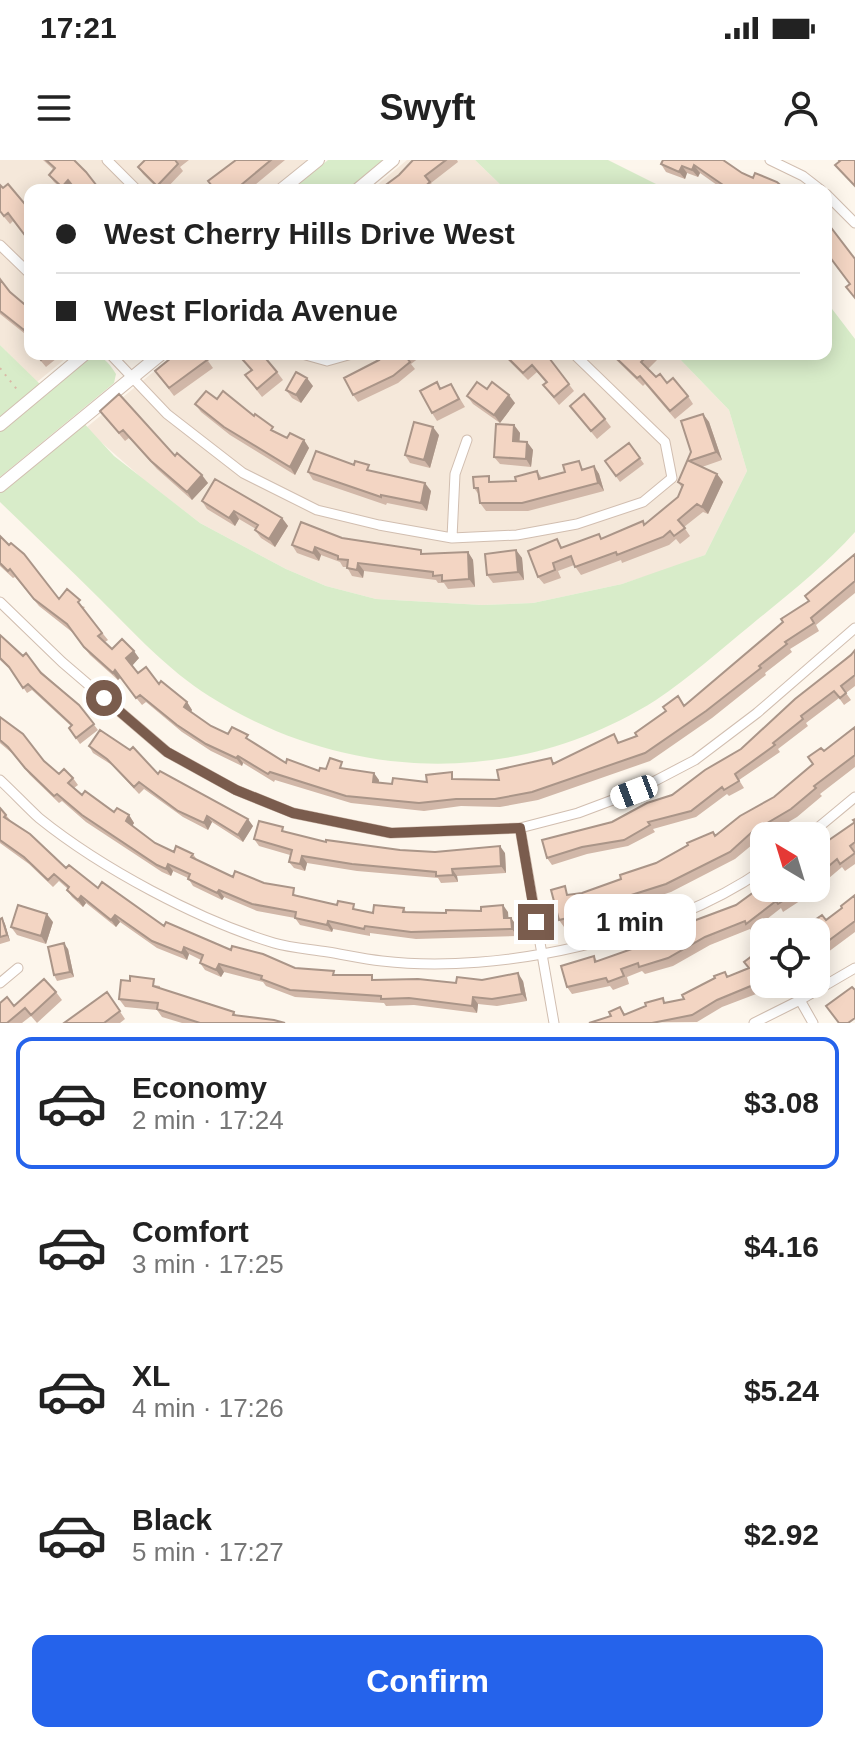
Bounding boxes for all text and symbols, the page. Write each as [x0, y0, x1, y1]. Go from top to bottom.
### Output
text: 17:21 [40, 11, 117, 44]
icon: menu [32, 86, 76, 130]
icon: person [779, 86, 823, 130]
text: Swyft [379, 87, 476, 128]
text: West Cherry Hills Drive West [104, 217, 515, 250]
text: West Florida Avenue [104, 294, 398, 327]
route start [86, 680, 122, 716]
car [607, 772, 661, 812]
north arrow [750, 822, 830, 902]
map controls [750, 822, 830, 998]
callout: 1 min [564, 894, 696, 950]
route end [518, 904, 554, 940]
text: 1 min [596, 907, 664, 937]
button: locate [750, 918, 830, 998]
icon: car [36, 1067, 108, 1139]
text: Economy [132, 1071, 267, 1104]
text: $3.08 [744, 1086, 819, 1119]
text: 2 min · 17:24 [132, 1105, 284, 1135]
icon: car [36, 1211, 108, 1283]
text: Comfort [132, 1215, 249, 1248]
text: $4.16 [744, 1230, 819, 1263]
text: 3 min · 17:25 [132, 1249, 284, 1279]
icon: car [36, 1355, 108, 1427]
text: XL [132, 1359, 170, 1392]
text: $5.24 [744, 1374, 819, 1407]
text: 4 min · 17:26 [132, 1393, 284, 1423]
icon: car [36, 1499, 108, 1571]
text: Black [132, 1503, 212, 1536]
text: $2.92 [744, 1518, 819, 1551]
text: 5 min · 17:27 [132, 1537, 284, 1567]
button: Confirm [32, 1635, 823, 1727]

